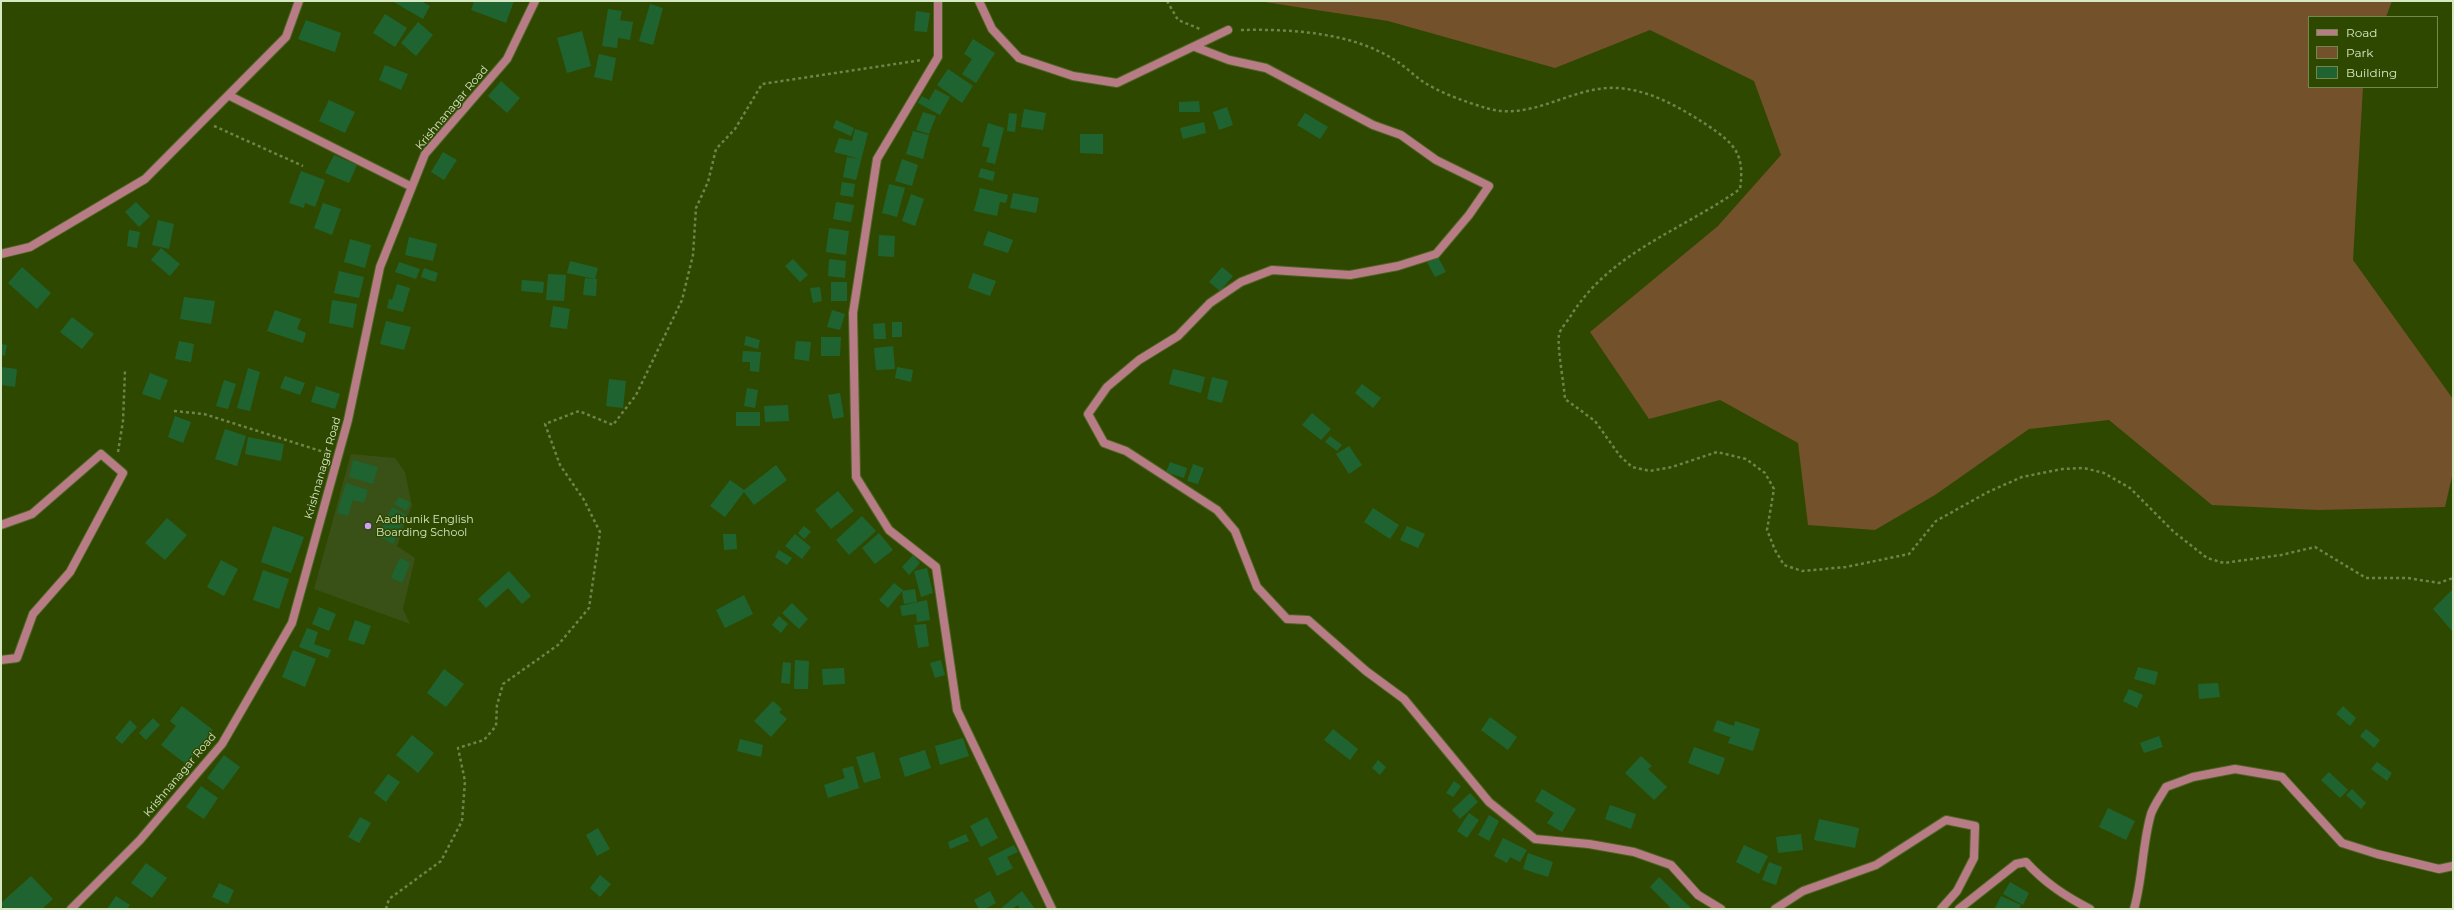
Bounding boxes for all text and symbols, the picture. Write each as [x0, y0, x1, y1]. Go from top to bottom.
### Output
legend [2308, 16, 2438, 88]
text: Road [2346, 25, 2377, 40]
text: Park [2346, 45, 2373, 60]
street label: Krishnanagar Road [413, 63, 491, 153]
text: Building [2346, 65, 2397, 80]
street label: Krishnanagar Road [302, 415, 344, 521]
place label: Aadhunik English Boarding School [376, 513, 474, 539]
marker: Aadhunik English Boarding School [363, 521, 373, 531]
street label: Krishnanagar Road [141, 730, 219, 820]

